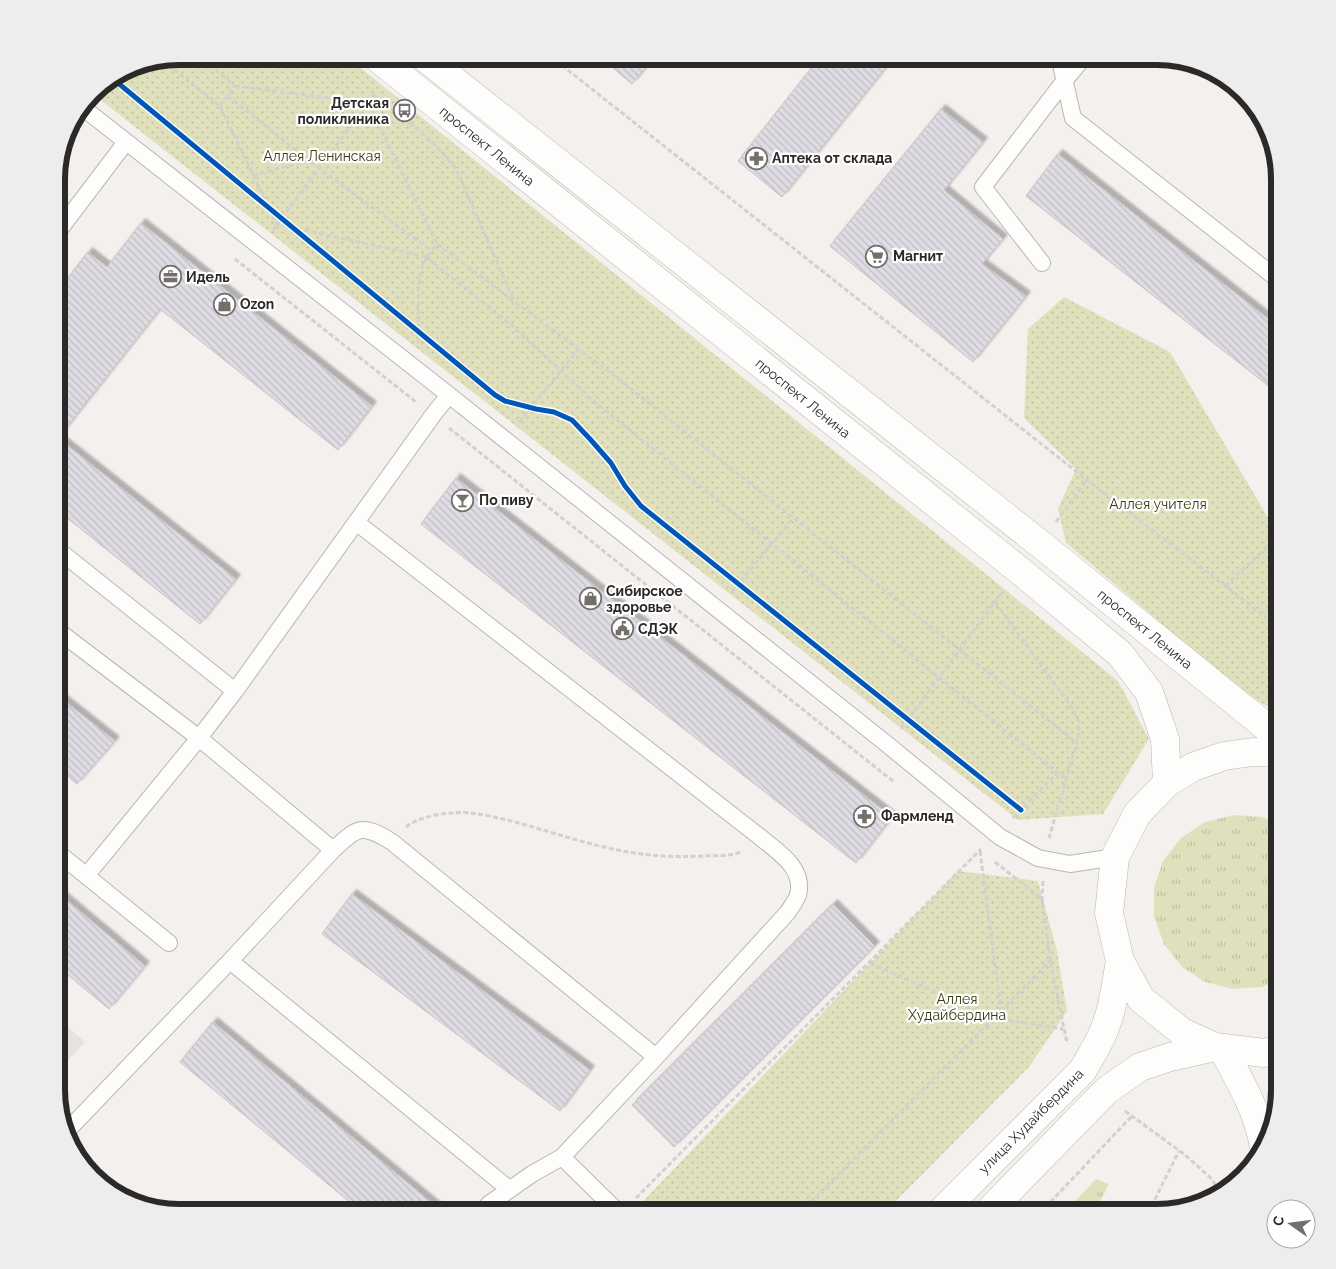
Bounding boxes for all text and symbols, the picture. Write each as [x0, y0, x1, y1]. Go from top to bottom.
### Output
place label: Детская поликлиника [297, 95, 389, 127]
bus stop icon: Детская поликлиника [393, 99, 417, 123]
street label: проспект Ленина [437, 103, 537, 189]
pharmacy icon: Аптека от склада [744, 146, 768, 170]
park label: Аллея Ленинская [263, 148, 381, 164]
place label: Аптека от склада [772, 150, 892, 166]
supermarket icon: Магнит [865, 244, 889, 268]
place label: Магнит [893, 248, 943, 264]
office icon: Идель [158, 265, 182, 289]
place label: Идель [186, 269, 230, 285]
shop icon: Ozon [212, 292, 236, 316]
place label: Ozon [240, 296, 274, 312]
street label: проспект Ленина [753, 355, 853, 441]
bar icon: По пиву [451, 488, 475, 512]
place label: По пиву [479, 492, 534, 508]
park label: Аллея учителя [1109, 496, 1207, 512]
place label: Сибирское здоровье [606, 583, 683, 615]
street label: проспект Ленина [1095, 586, 1195, 672]
shop icon: Сибирское здоровье [578, 587, 602, 611]
public building icon: СДЭК [610, 617, 634, 641]
place label: СДЭК [638, 621, 679, 637]
pharmacy icon: Фармленд [853, 804, 877, 828]
place label: Фармленд [881, 808, 954, 824]
park label: Аллея Худайбердина [908, 991, 1006, 1023]
street label: улица Худайбердина [975, 1065, 1087, 1177]
north arrow [1266, 1199, 1316, 1249]
text: С [1269, 1214, 1287, 1227]

